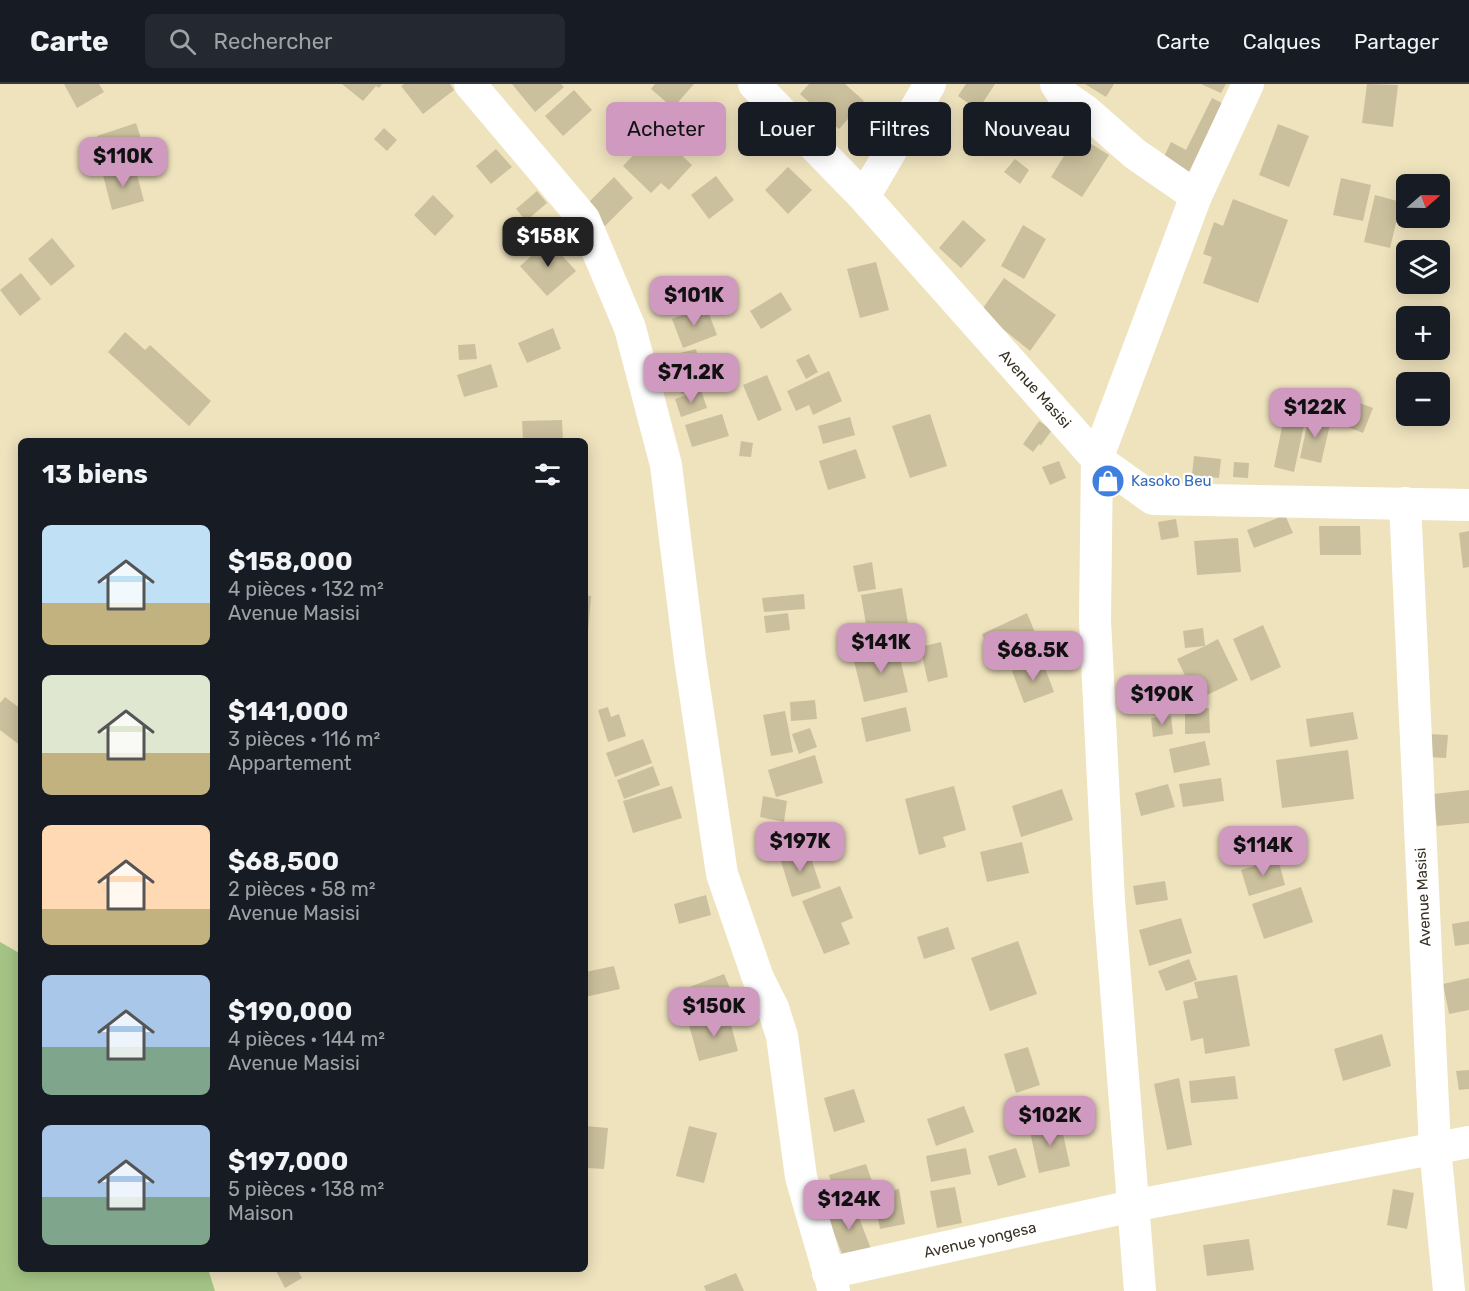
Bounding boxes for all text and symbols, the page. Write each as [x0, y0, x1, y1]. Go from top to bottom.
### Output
search box [145, 14, 565, 68]
text: Carte [30, 25, 109, 58]
icon: search [166, 25, 199, 58]
text: Rechercher [214, 28, 332, 55]
text: Carte [1156, 29, 1210, 54]
text: Calques [1243, 29, 1321, 54]
text: Partager [1354, 29, 1439, 54]
chip: Acheter [606, 102, 726, 156]
chip: Louer [738, 102, 836, 156]
chip: Filtres [848, 102, 951, 156]
chip: Nouveau [963, 102, 1091, 156]
pin: $110K [81, 137, 165, 188]
text: $110K [93, 144, 153, 168]
north arrow [1396, 174, 1450, 228]
map controls [1396, 174, 1450, 426]
pin: $158K [506, 217, 590, 268]
text: $158K [516, 224, 580, 248]
button: layers [1396, 240, 1450, 294]
pin: $101K [652, 276, 736, 327]
text: $101K [664, 283, 724, 307]
button: + [1396, 306, 1450, 360]
street label: Avenue Masisi [995, 346, 1075, 432]
pin: $71.2K [642, 353, 740, 404]
text: $71.2K [658, 360, 724, 384]
button: − [1396, 372, 1450, 426]
pin: $122K [1273, 388, 1357, 439]
text: $122K [1284, 395, 1346, 419]
icon: filters [531, 458, 564, 491]
text: 13 biens [42, 459, 148, 490]
shop icon: Kasoko Beu [1090, 463, 1126, 499]
place label: Kasoko Beu [1131, 472, 1212, 490]
text: $158,000 [228, 546, 353, 577]
icon: home [90, 549, 162, 621]
text: 4 pièces · 132 m² [228, 577, 384, 601]
text: Avenue Masisi [228, 601, 360, 625]
pin: $141K [839, 623, 923, 674]
text: $141K [851, 630, 911, 654]
pin: $68.5K [984, 631, 1082, 682]
text: $68.5K [997, 638, 1069, 662]
pin: $190K [1120, 675, 1204, 726]
text: $190K [1131, 682, 1193, 706]
text: $141,000 [228, 696, 348, 727]
icon: home [90, 699, 162, 771]
text: 3 pièces · 116 m² [228, 727, 380, 751]
text: Appartement [228, 751, 352, 775]
pin: $197K [758, 822, 842, 873]
pin: $114K [1221, 826, 1305, 877]
text: $197K [770, 829, 830, 853]
text: $114K [1233, 833, 1293, 857]
text: $68,500 [228, 846, 339, 877]
street label: Avenue Masisi [1411, 847, 1435, 947]
icon: home [90, 849, 162, 921]
text: 2 pièces · 58 m² [228, 877, 376, 901]
text: Avenue Masisi [228, 901, 360, 925]
pin: $150K [672, 987, 756, 1038]
text: $150K [682, 994, 746, 1018]
text: $190,000 [228, 996, 353, 1027]
icon: home [90, 999, 162, 1071]
text: 4 pièces · 144 m² [228, 1027, 385, 1051]
text: Avenue Masisi [228, 1051, 360, 1075]
pin: $102K [1008, 1096, 1092, 1147]
text: $102K [1018, 1103, 1082, 1127]
text: $197,000 [228, 1146, 348, 1177]
icon: home [90, 1149, 162, 1221]
text: 5 pièces · 138 m² [228, 1177, 384, 1201]
pin: $124K [807, 1180, 891, 1231]
text: $124K [817, 1187, 881, 1211]
text: Maison [228, 1201, 294, 1225]
street label: Avenue yongesa [922, 1218, 1038, 1262]

